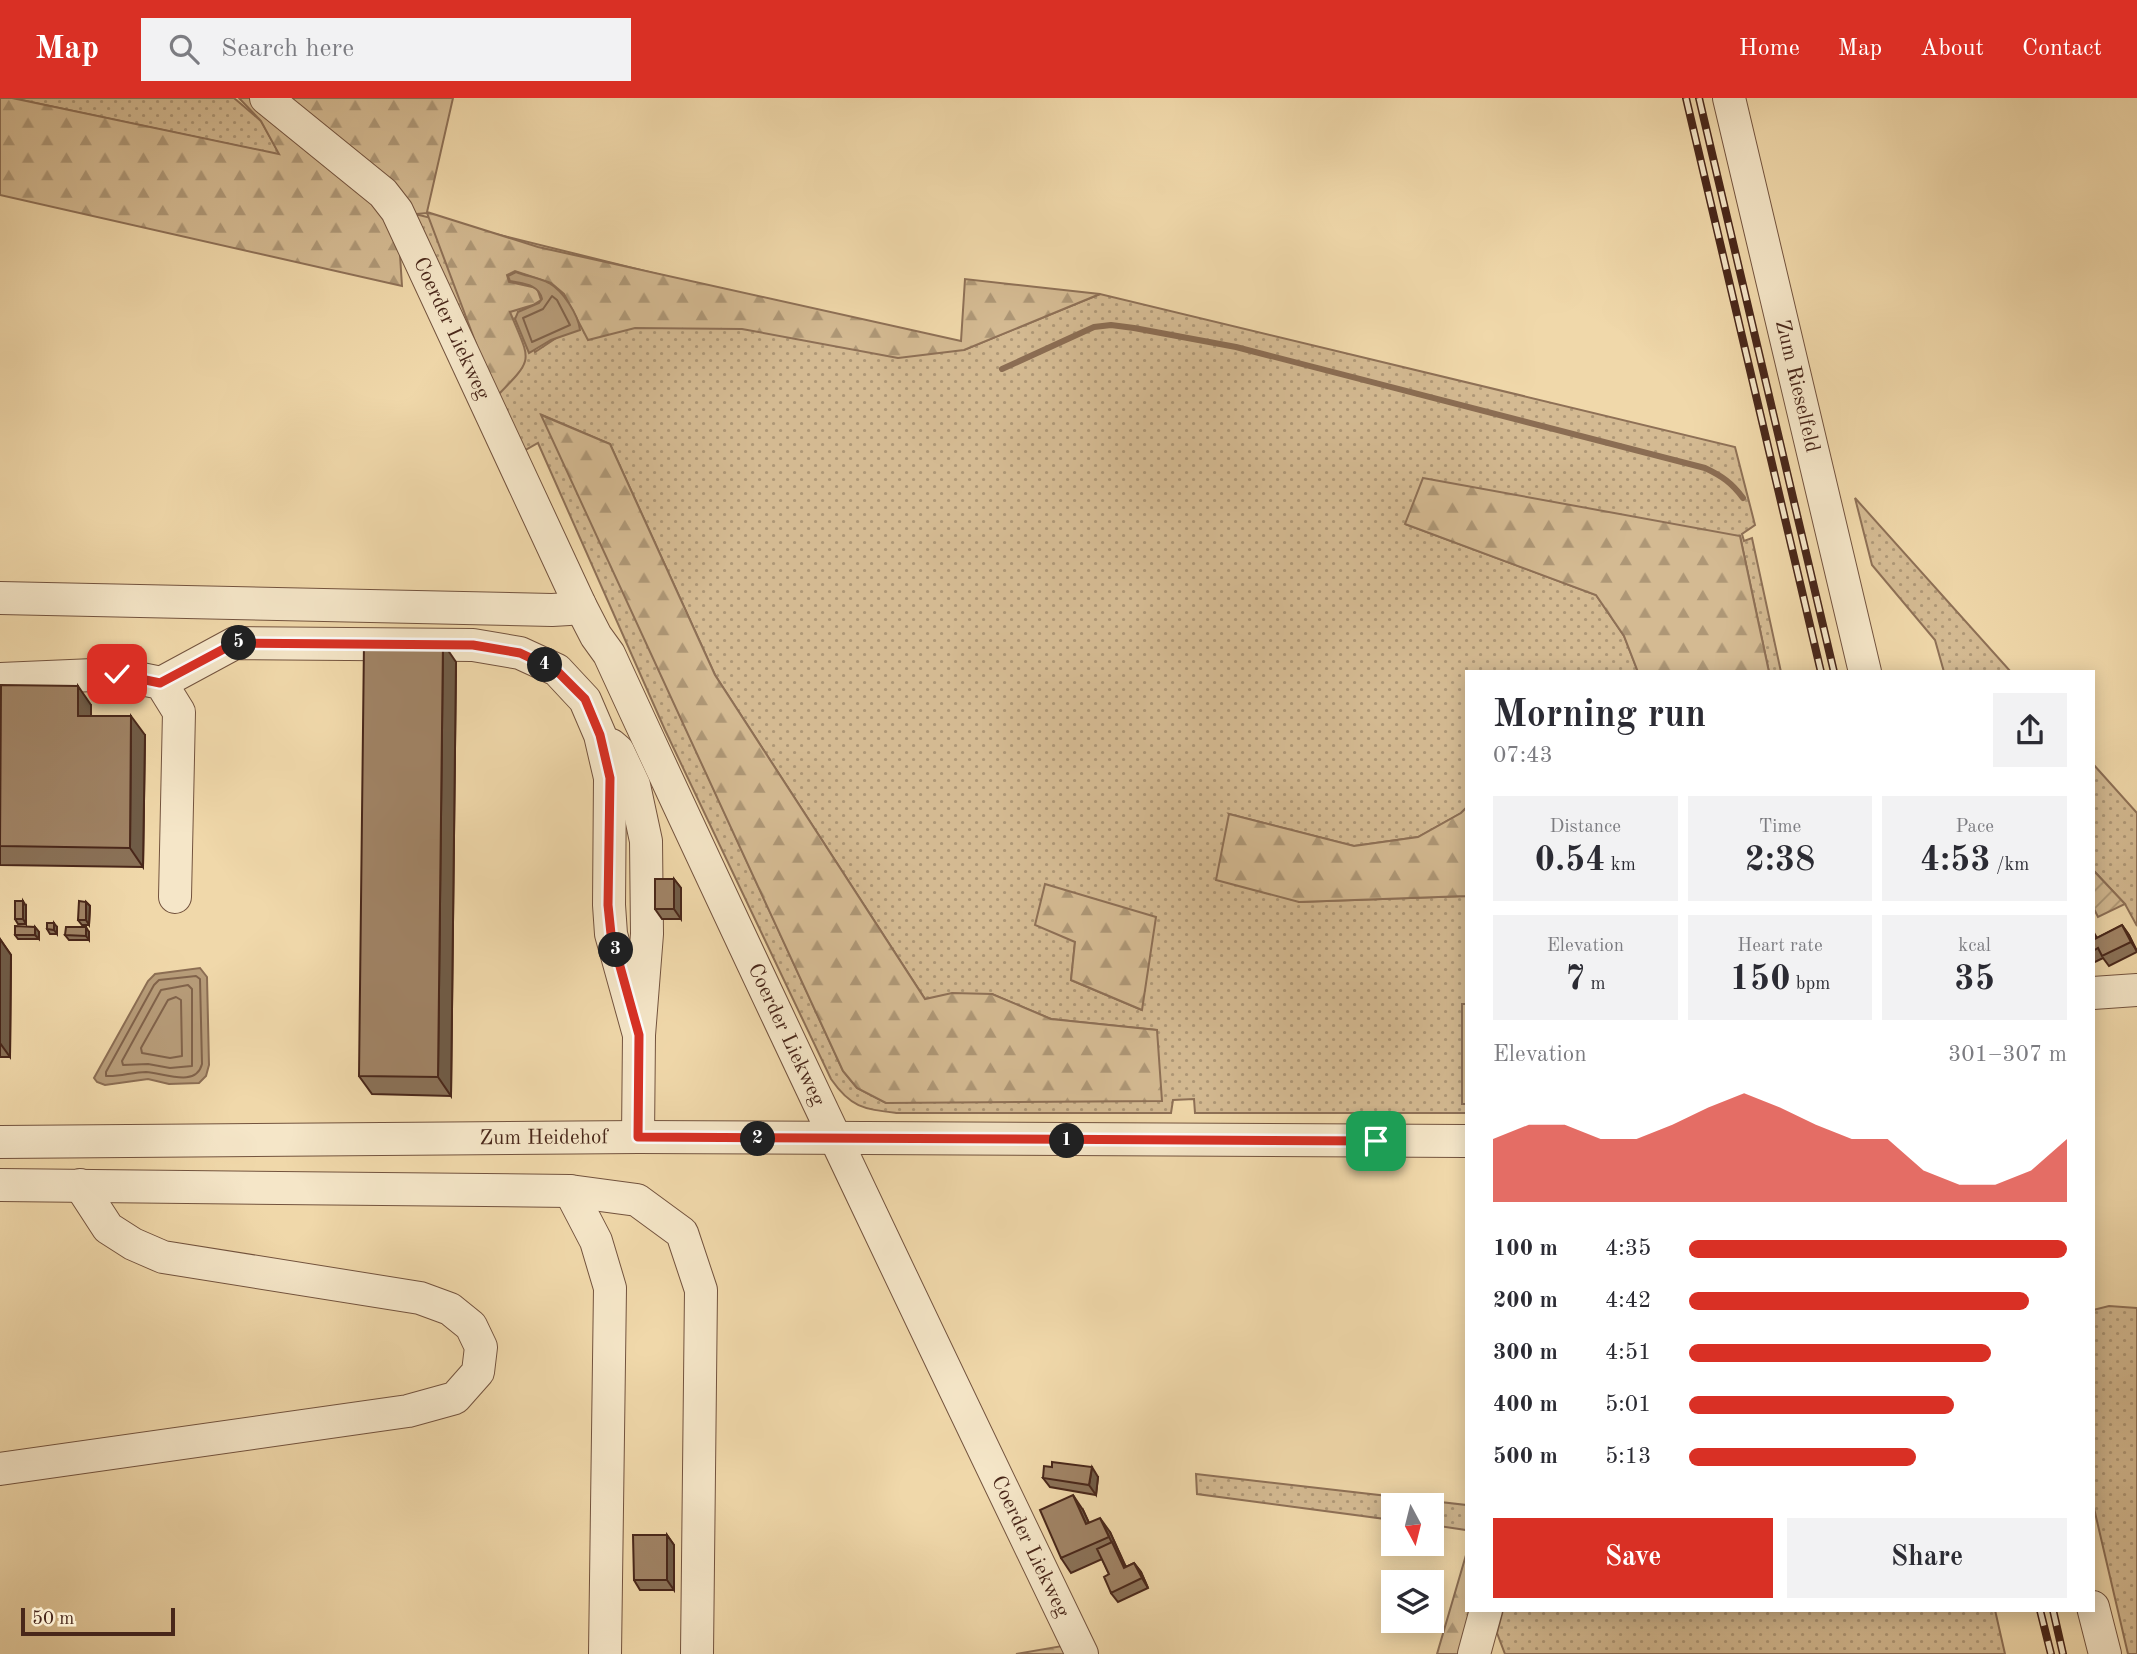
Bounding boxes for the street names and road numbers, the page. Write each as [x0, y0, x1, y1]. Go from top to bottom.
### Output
street label: Coerder Liekweg [409, 254, 494, 404]
street label: Zum Rieselfeld [1771, 318, 1823, 454]
street label: Coerder Liekweg [744, 960, 829, 1110]
street label: Zum Heidehof [479, 1127, 610, 1149]
street label: Coerder Liekweg [987, 1472, 1074, 1621]

